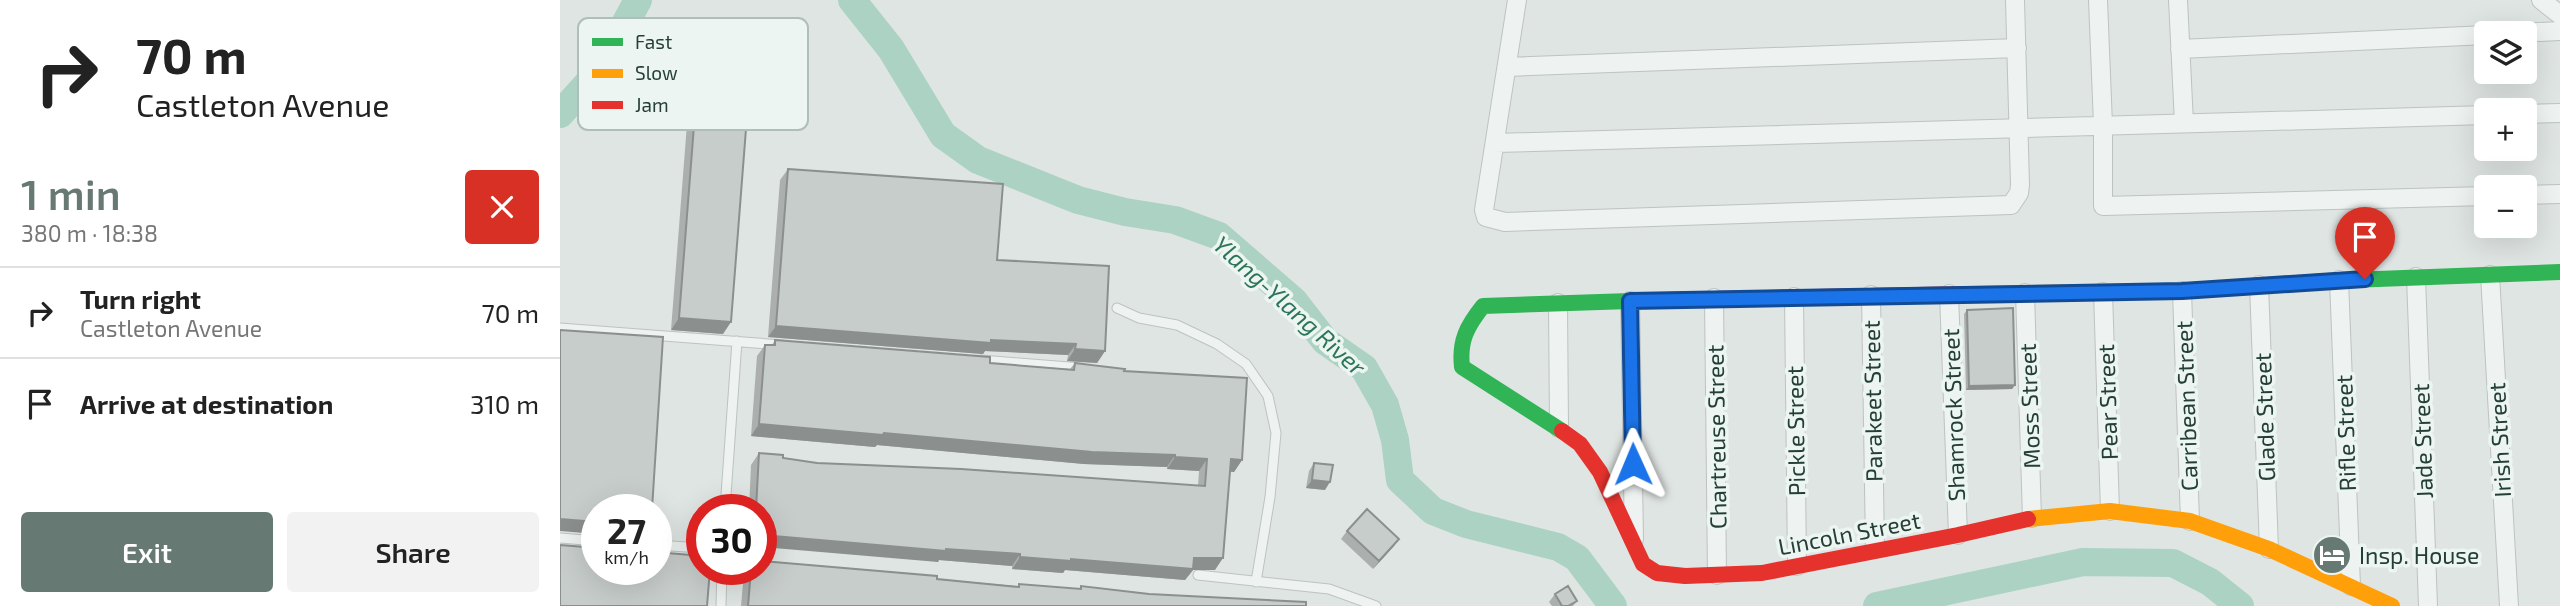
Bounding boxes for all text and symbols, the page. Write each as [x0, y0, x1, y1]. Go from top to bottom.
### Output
legend [578, 18, 808, 130]
map controls [2474, 21, 2537, 238]
button: layers [2474, 21, 2537, 84]
text: 70 m [136, 25, 247, 84]
icon: right [21, 28, 112, 119]
text: Fast [635, 30, 672, 53]
text: Slow [635, 61, 678, 84]
text: Castleton Avenue [136, 85, 390, 123]
text: Jam [635, 93, 669, 116]
button: + [2474, 98, 2537, 161]
text: 1 min [21, 168, 121, 218]
button: close [465, 170, 539, 244]
button: − [2474, 175, 2537, 238]
pin [2335, 207, 2395, 279]
icon: arrive [2346, 218, 2384, 256]
text: 380 m · 18:38 [21, 219, 158, 247]
water label: Ylang-Ylang River [1208, 229, 1372, 381]
text: Turn right [80, 283, 201, 314]
icon: right [21, 294, 59, 332]
text: 70 m [481, 297, 539, 328]
text: Castleton Avenue [80, 314, 262, 342]
street label: Parakeet Street [1857, 320, 1887, 482]
street label: Carribean Street [2169, 320, 2203, 492]
street label: Shamrock Street [1936, 328, 1970, 502]
street label: Moss Street [2013, 342, 2045, 469]
street label: Pear Street [2091, 343, 2123, 461]
street label: Chartreuse Street [1700, 344, 1732, 530]
street label: Glade Street [2248, 352, 2280, 482]
street label: Pickle Street [1780, 365, 1810, 496]
street label: Rifle Street [2329, 374, 2361, 492]
street label: Irish Street [2482, 382, 2516, 498]
street label: Jade Street [2406, 383, 2438, 499]
icon: arrive [21, 385, 59, 423]
text: Arrive at destination [80, 388, 333, 419]
text: 310 m [470, 388, 539, 419]
position arrow [1596, 427, 1670, 501]
speed limit sign: 30 [686, 494, 777, 585]
street label: Lincoln Street [1776, 505, 1923, 561]
text: 27 [607, 509, 646, 551]
button: Exit [21, 512, 273, 592]
button: Share [287, 512, 539, 592]
hotel icon: Insp. House [2311, 534, 2353, 576]
place label: Insp. House [2359, 541, 2479, 569]
text: km/h [604, 546, 649, 568]

